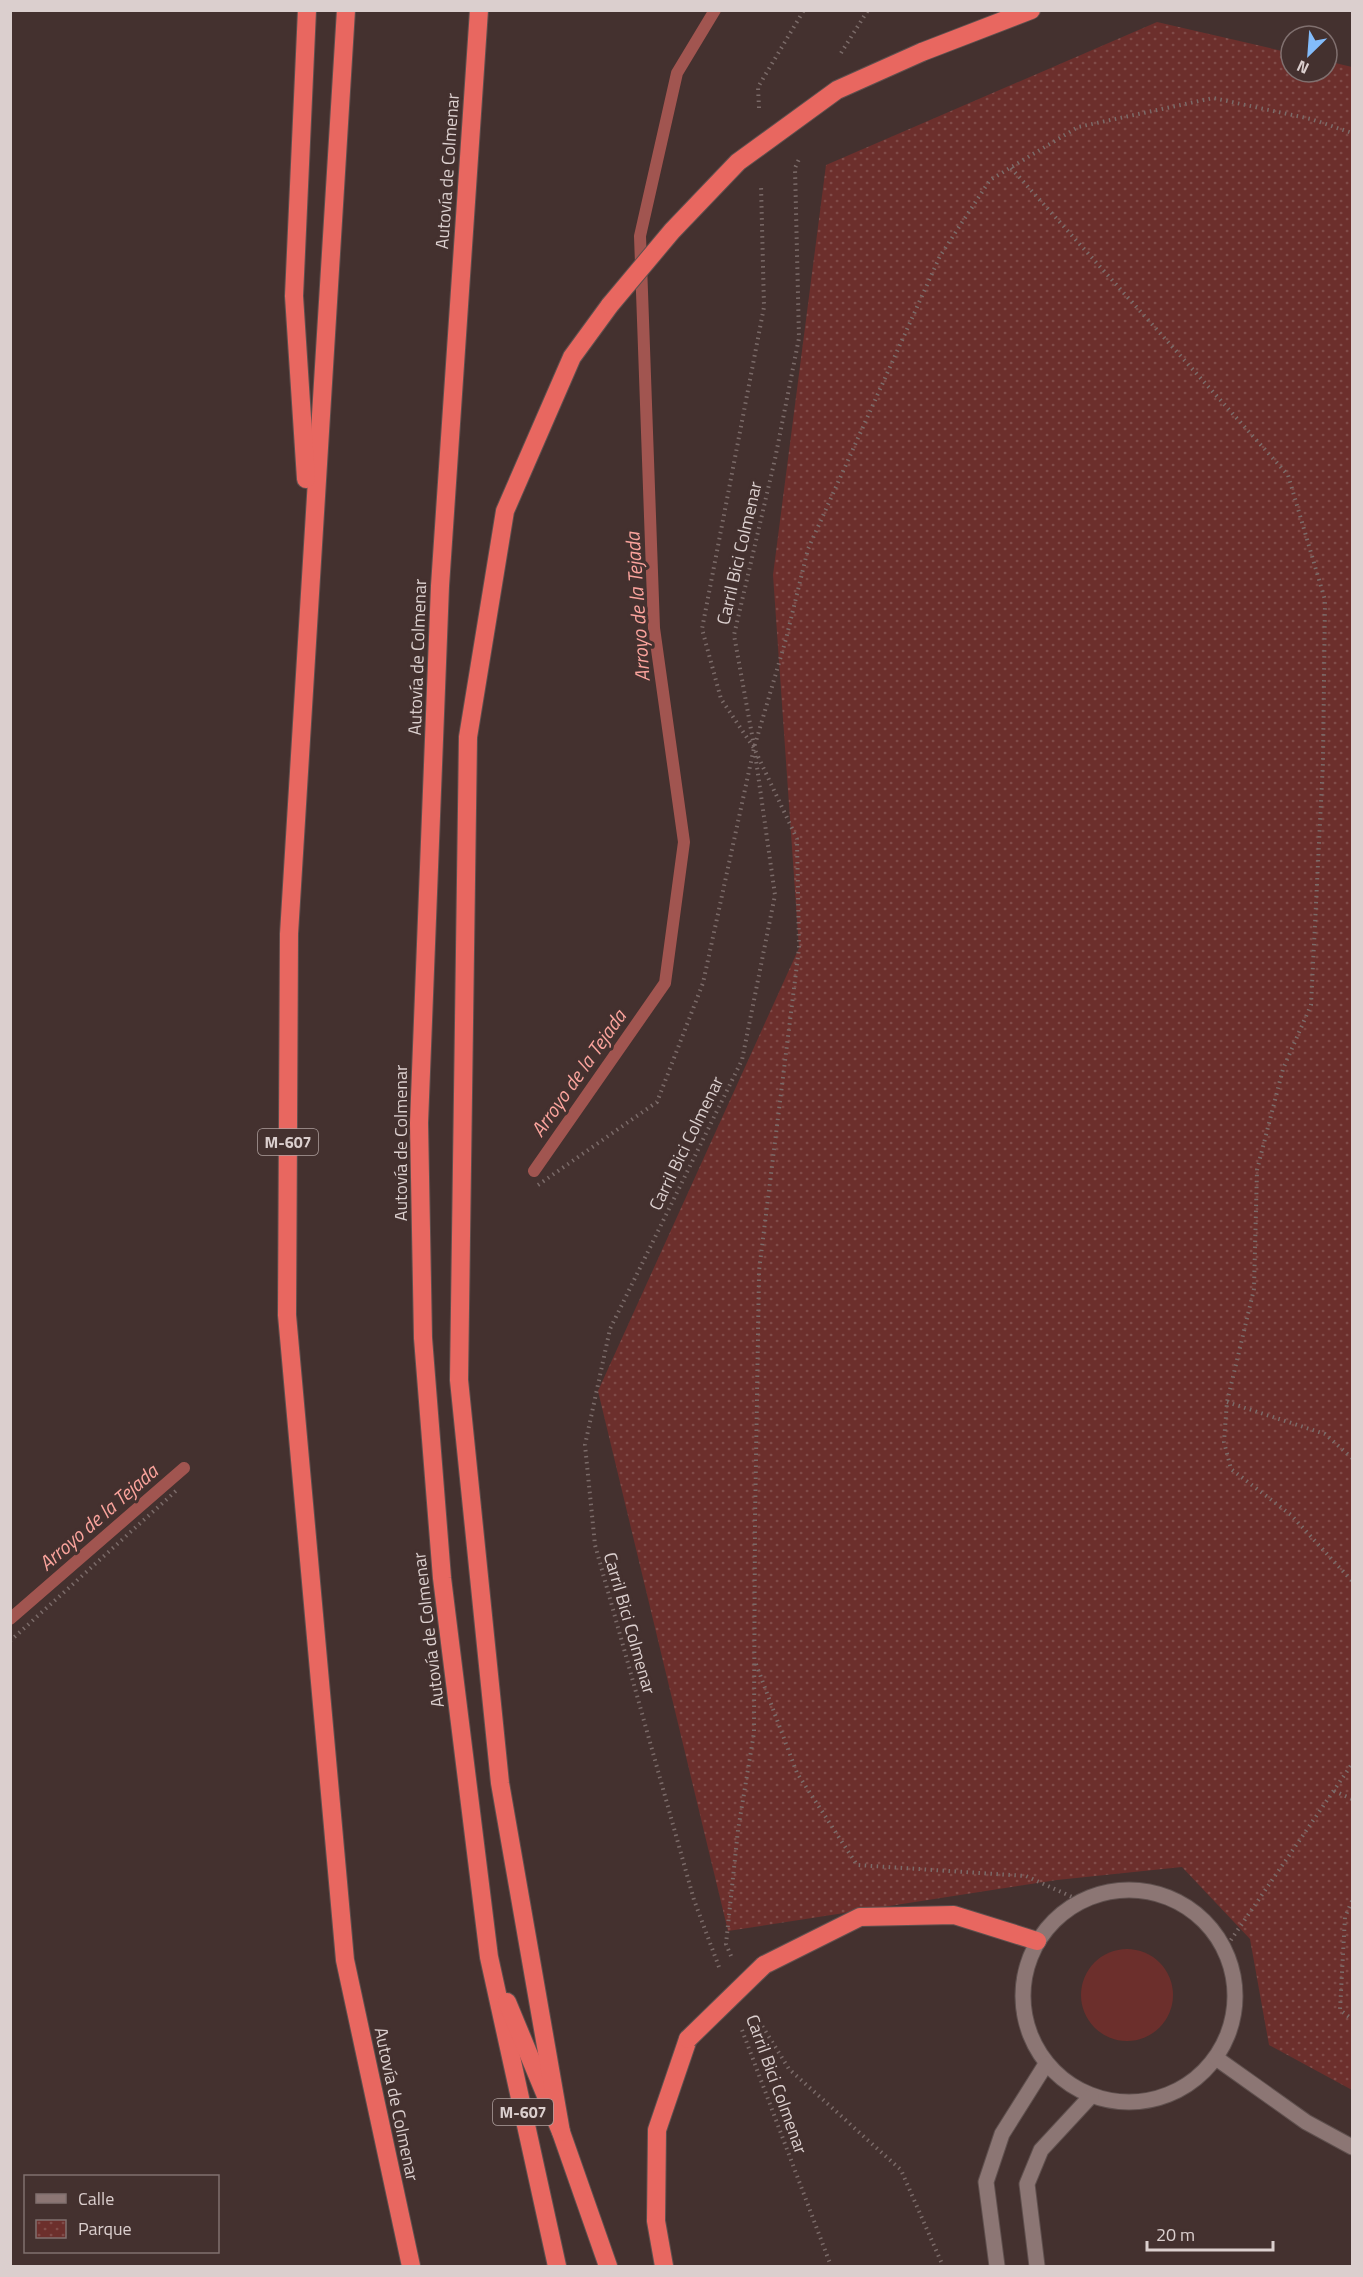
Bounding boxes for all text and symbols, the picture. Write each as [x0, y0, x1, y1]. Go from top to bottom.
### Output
north arrow [1279, 24, 1339, 84]
text: N [1293, 54, 1313, 81]
street label: Autovía de Colmenar [428, 92, 466, 250]
street label: Carril Bici Colmenar [709, 479, 769, 627]
water label: Arroyo de la Tejada [616, 530, 658, 683]
street label: Autovía de Colmenar [401, 578, 433, 736]
water label: Arroyo de la Tejada [522, 1002, 634, 1143]
street label: Autovía de Colmenar [387, 1065, 414, 1221]
street label: Carril Bici Colmenar [642, 1071, 730, 1215]
road number: M-607 [258, 1129, 318, 1155]
water label: Arroyo de la Tejada [31, 1456, 165, 1578]
street label: Carril Bici Colmenar [597, 1549, 663, 1697]
street label: Autovía de Colmenar [405, 1551, 451, 1709]
street label: Carril Bici Colmenar [739, 2011, 815, 2157]
street label: Autovía de Colmenar [368, 2025, 426, 2183]
road number: M-607 [493, 2099, 553, 2125]
legend [24, 2175, 219, 2253]
text: Calle [78, 2185, 114, 2212]
scale bar [1147, 2214, 1273, 2252]
text: Parque [78, 2215, 132, 2242]
text: 20 m [1156, 2221, 1195, 2248]

